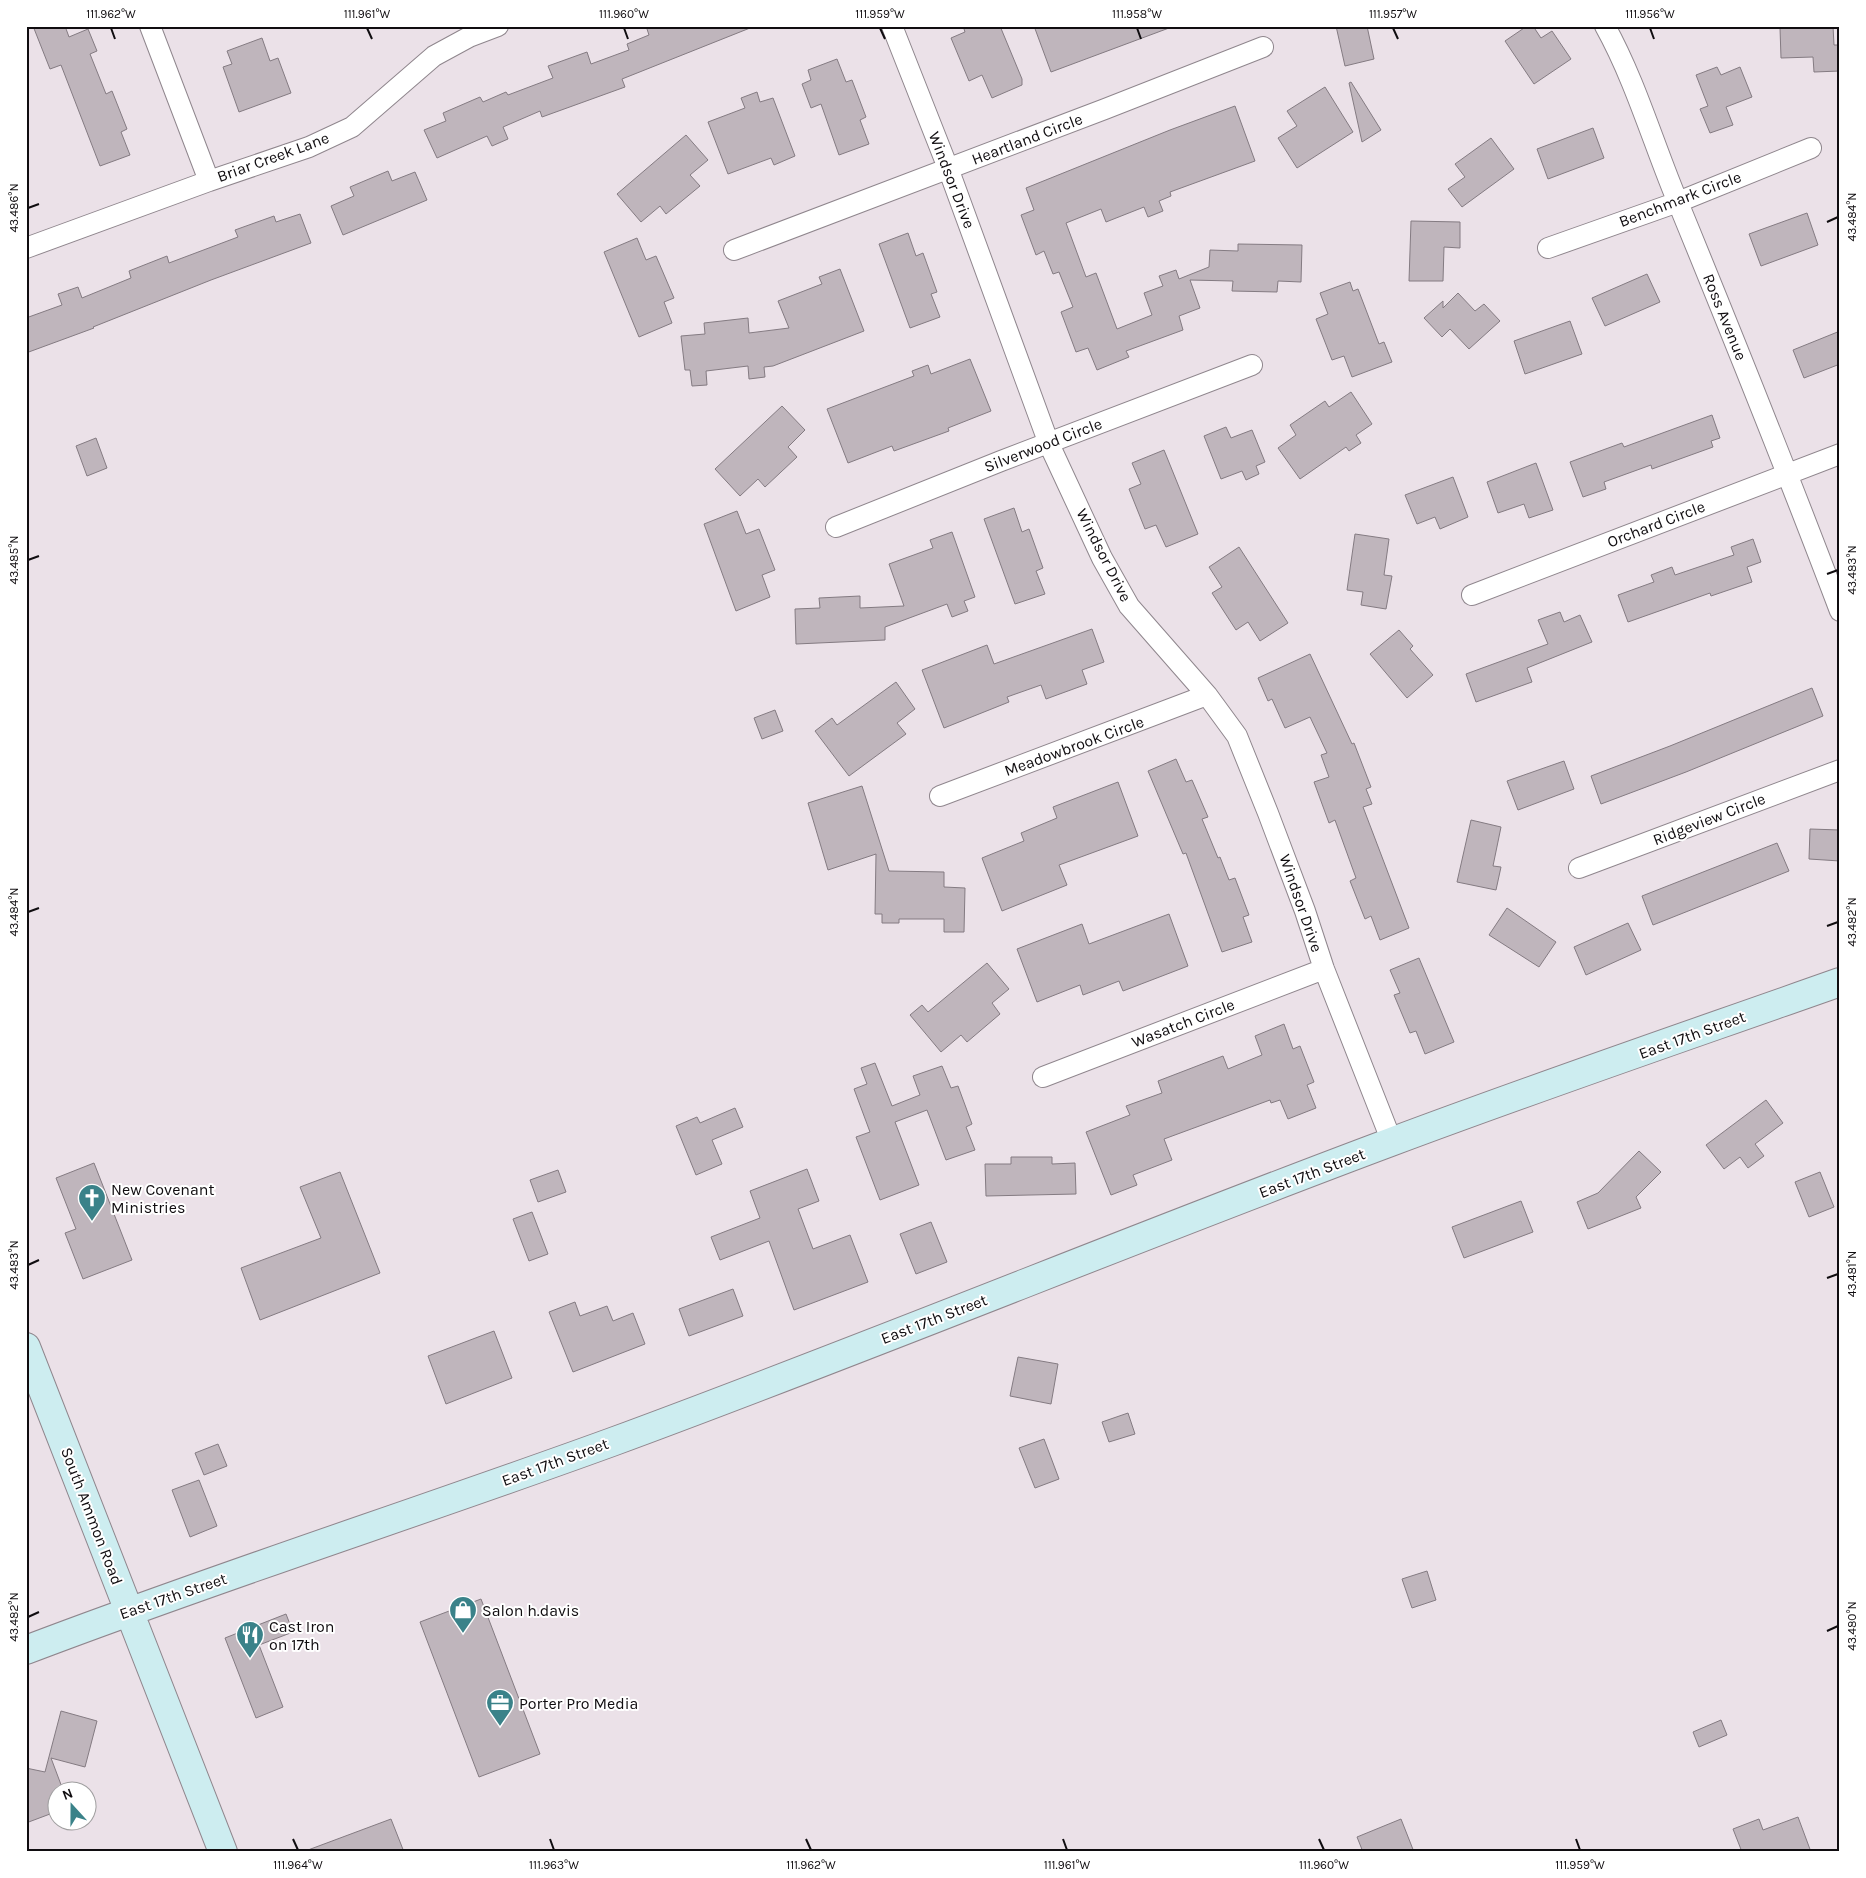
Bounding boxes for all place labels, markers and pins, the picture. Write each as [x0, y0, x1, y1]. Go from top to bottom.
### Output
place label: New Covenant Ministries [111, 1180, 215, 1217]
church icon: New Covenant Ministries [77, 1183, 107, 1222]
shop icon: Salon h.davis [448, 1595, 478, 1634]
place label: Salon h.davis [482, 1601, 579, 1620]
place label: Cast Iron on 17th [269, 1617, 335, 1654]
restaurant icon: Cast Iron on 17th [235, 1620, 265, 1659]
office icon: Porter Pro Media [485, 1688, 515, 1727]
place label: Porter Pro Media [519, 1694, 638, 1713]

